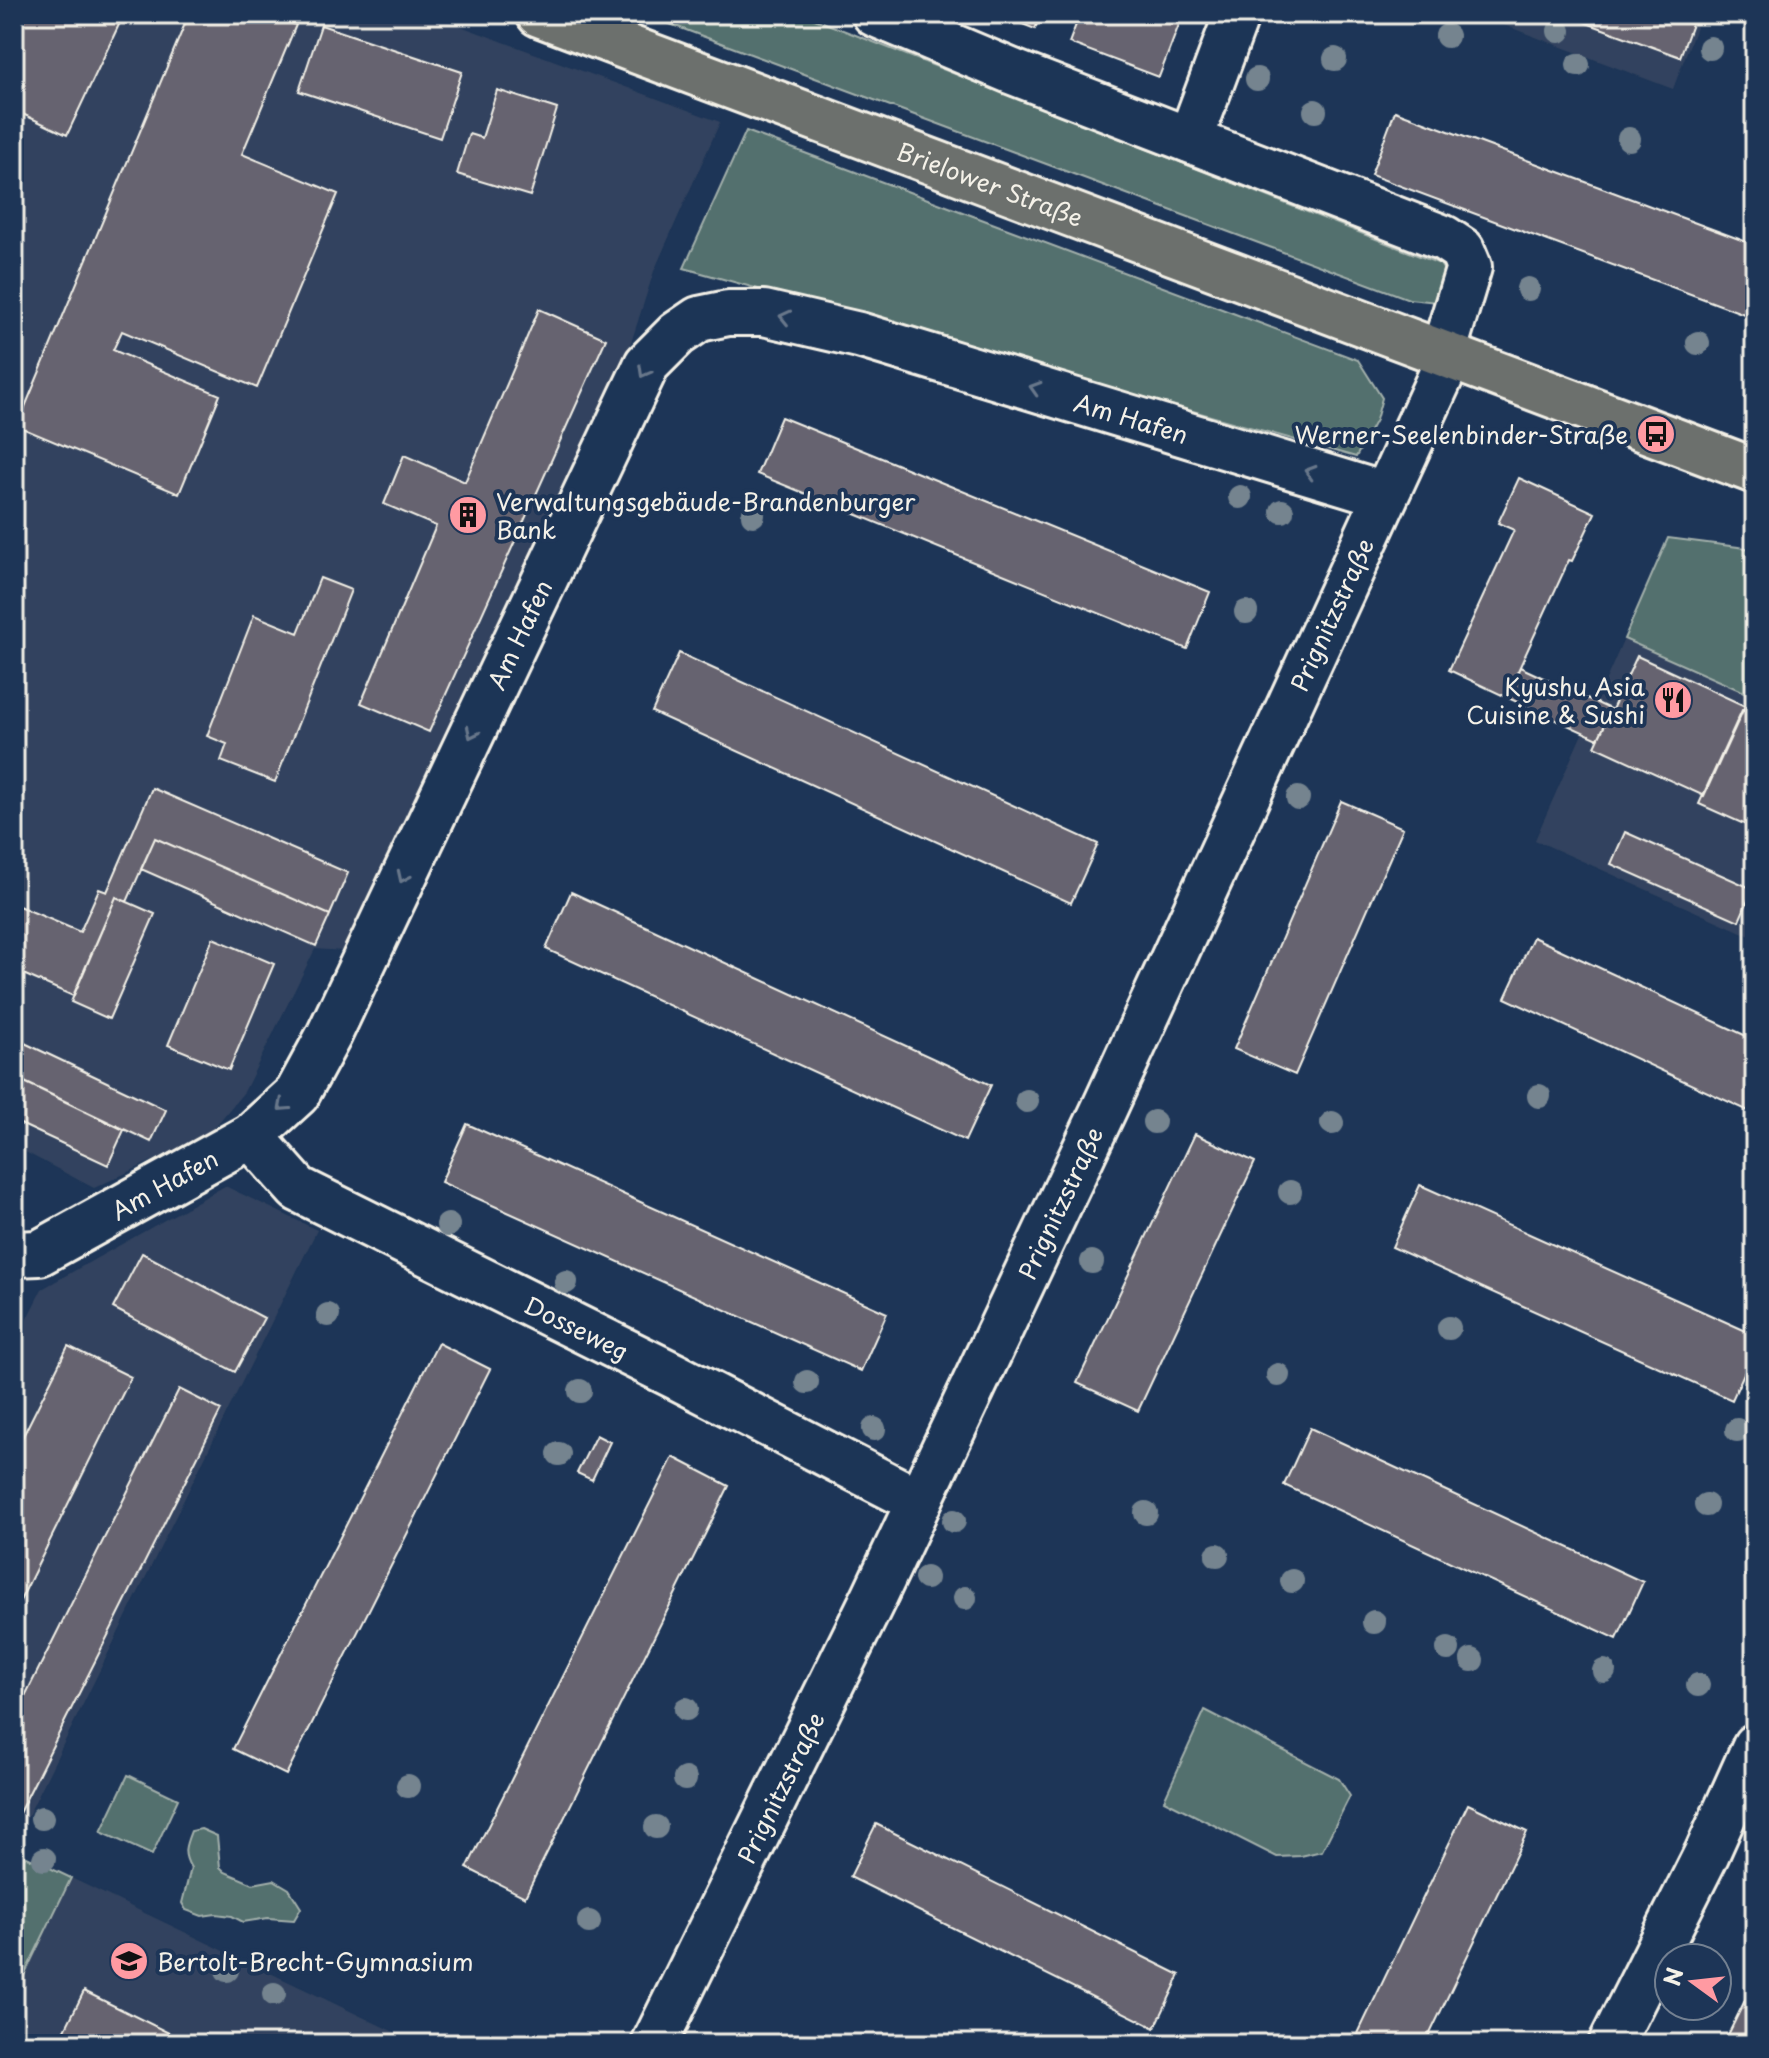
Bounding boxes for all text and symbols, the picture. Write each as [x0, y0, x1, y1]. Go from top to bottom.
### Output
street label: Brielower Straße [892, 132, 1088, 235]
one-way arrow [778, 310, 792, 327]
one-way arrow [638, 364, 654, 378]
one-way arrow [1028, 381, 1042, 397]
street label: Am Hafen [1070, 384, 1193, 452]
bus stop icon: Werner-Seelenbinder-Straße [1635, 413, 1677, 455]
place label: Werner-Seelenbinder-Straße [1295, 416, 1628, 452]
one-way arrow [1304, 465, 1317, 481]
place label: Verwaltungsgebäude-Brandenburger Bank [496, 483, 916, 547]
building icon: Verwaltungsgebäude-Brandenburger Bank [447, 494, 489, 536]
street label: Prignitzstraße [1280, 532, 1382, 697]
street label: Am Hafen [477, 574, 560, 695]
place label: Kyushu Asia Cuisine & Sushi [1466, 668, 1645, 732]
restaurant icon: Kyushu Asia Cuisine & Sushi [1652, 679, 1694, 721]
one-way arrow [466, 725, 482, 740]
one-way arrow [397, 869, 413, 884]
one-way arrow [278, 1097, 293, 1111]
street label: Prignitzstraße [1008, 1121, 1111, 1285]
street label: Am Hafen [104, 1140, 224, 1228]
street label: Dosseweg [518, 1286, 635, 1368]
street label: Prignitzstraße [728, 1705, 833, 1869]
school or university icon: Bertolt-Brecht-Gymnasium [108, 1940, 150, 1982]
north arrow [1653, 1942, 1733, 2022]
place label: Bertolt-Brecht-Gymnasium [157, 1943, 474, 1979]
text: N [1654, 1964, 1690, 1989]

